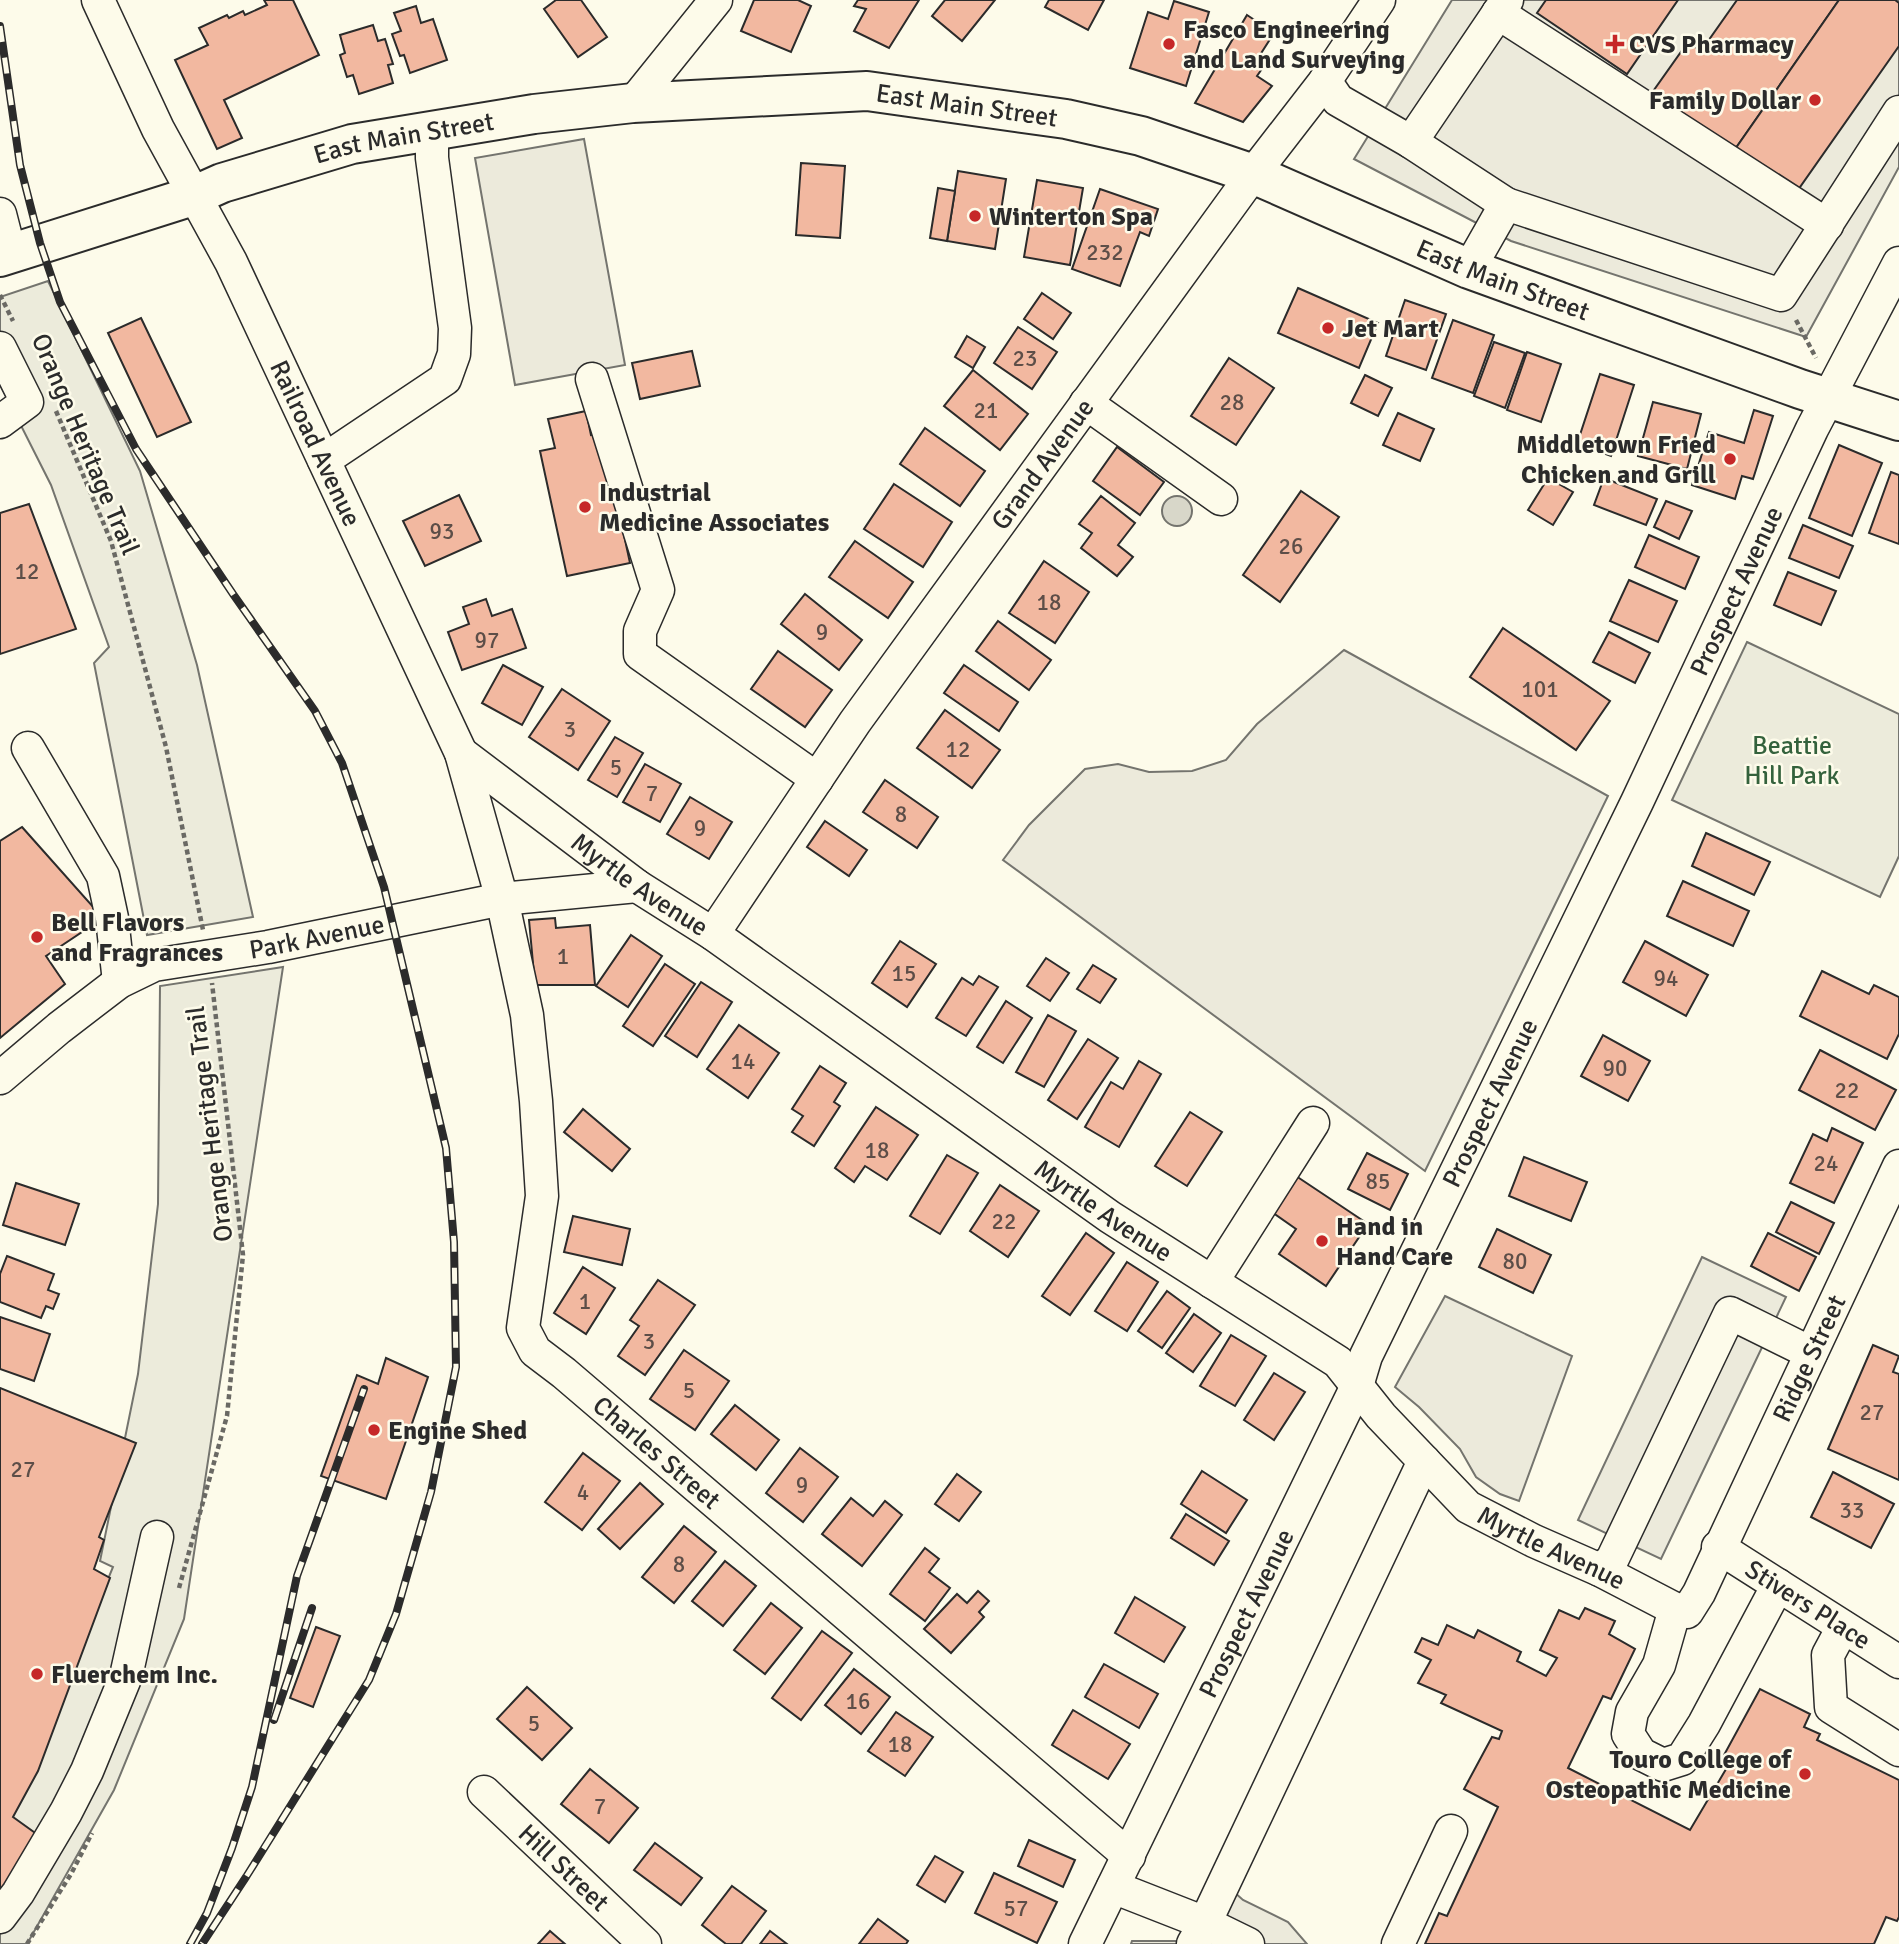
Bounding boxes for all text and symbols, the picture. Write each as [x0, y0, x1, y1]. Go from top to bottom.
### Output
place label: Fasco Engineering and Land Surveying [1183, 14, 1405, 76]
place label: CVS Pharmacy [1629, 29, 1794, 61]
marker: Fasco Engineering and Land Surveying [1161, 36, 1177, 52]
marker: CVS Pharmacy [1607, 36, 1623, 52]
street label: East Main Street [874, 77, 1059, 135]
place label: Family Dollar [1649, 85, 1802, 117]
marker: Family Dollar [1807, 92, 1823, 108]
street label: East Main Street [310, 106, 496, 172]
place label: Winterton Spa [989, 201, 1153, 233]
marker: Winterton Spa [967, 208, 983, 224]
street label: East Main Street [1411, 233, 1594, 328]
house number: 232 [1086, 238, 1124, 267]
place label: Jet Mart [1342, 313, 1439, 345]
marker: Jet Mart [1320, 320, 1336, 336]
street label: Orange Heritage Trail [24, 329, 146, 560]
house number: 23 [1013, 344, 1037, 373]
street label: Railroad Avenue [262, 355, 368, 532]
house number: 28 [1220, 388, 1244, 417]
street label: Grand Avenue [985, 393, 1101, 536]
house number: 21 [974, 396, 998, 425]
place label: Middletown Fried Chicken and Grill [1516, 429, 1716, 491]
marker: Middletown Fried Chicken and Grill [1722, 451, 1738, 467]
place label: Industrial Medicine Associates [599, 477, 829, 539]
marker: Industrial Medicine Associates [577, 499, 593, 515]
street label: Prospect Avenue [1683, 501, 1790, 681]
house number: 93 [430, 517, 454, 546]
house number: 26 [1279, 532, 1303, 561]
house number: 12 [15, 557, 39, 586]
house number: 18 [1037, 588, 1061, 617]
house number: 9 [816, 618, 828, 647]
house number: 97 [475, 626, 499, 655]
house number: 101 [1521, 675, 1559, 704]
house number: 3 [564, 715, 576, 744]
park label: Beattie Hill Park [1744, 730, 1840, 792]
house number: 12 [946, 735, 970, 764]
house number: 5 [610, 753, 622, 782]
house number: 7 [646, 779, 658, 808]
house number: 8 [895, 800, 907, 829]
house number: 9 [694, 814, 706, 843]
street label: Myrtle Avenue [564, 827, 714, 944]
place label: Bell Flavors and Fragrances [51, 907, 223, 969]
street label: Park Avenue [247, 909, 387, 967]
marker: Bell Flavors and Fragrances [29, 929, 45, 945]
house number: 1 [557, 942, 569, 971]
house number: 15 [892, 959, 916, 988]
house number: 94 [1654, 964, 1678, 993]
street label: Orange Heritage Trail [180, 1004, 240, 1244]
street label: Prospect Avenue [1436, 1014, 1545, 1193]
house number: 14 [731, 1047, 755, 1076]
house number: 90 [1603, 1054, 1627, 1083]
house number: 22 [1835, 1076, 1859, 1105]
house number: 18 [865, 1136, 889, 1165]
house number: 24 [1814, 1149, 1838, 1178]
street label: Myrtle Avenue [1028, 1153, 1178, 1269]
house number: 85 [1366, 1167, 1390, 1196]
house number: 22 [992, 1207, 1016, 1236]
place label: Hand in Hand Care [1336, 1211, 1453, 1273]
marker: Hand in Hand Care [1314, 1233, 1330, 1249]
house number: 80 [1503, 1247, 1527, 1276]
house number: 1 [579, 1287, 591, 1316]
street label: Ridge Street [1766, 1290, 1853, 1427]
house number: 3 [643, 1327, 655, 1356]
house number: 5 [683, 1376, 695, 1405]
street label: Charles Street [586, 1390, 727, 1517]
house number: 27 [1860, 1398, 1884, 1427]
place label: Engine Shed [388, 1415, 527, 1447]
marker: Engine Shed [366, 1422, 382, 1438]
house number: 27 [11, 1455, 35, 1484]
house number: 9 [796, 1471, 808, 1500]
house number: 4 [577, 1478, 589, 1507]
house number: 33 [1840, 1496, 1864, 1525]
street label: Myrtle Avenue [1472, 1500, 1630, 1597]
street label: Prospect Avenue [1193, 1524, 1302, 1703]
house number: 8 [673, 1550, 685, 1579]
street label: Stivers Place [1739, 1554, 1876, 1657]
place label: Fluerchem Inc. [51, 1659, 218, 1691]
marker: Fluerchem Inc. [29, 1666, 45, 1682]
house number: 16 [846, 1687, 870, 1716]
house number: 5 [528, 1709, 540, 1738]
house number: 18 [888, 1730, 912, 1759]
place label: Touro College of Osteopathic Medicine [1546, 1744, 1793, 1806]
marker: Touro College of Osteopathic Medicine [1797, 1766, 1813, 1782]
house number: 7 [594, 1792, 606, 1821]
street label: Hill Street [511, 1818, 615, 1919]
house number: 57 [1004, 1894, 1028, 1923]

